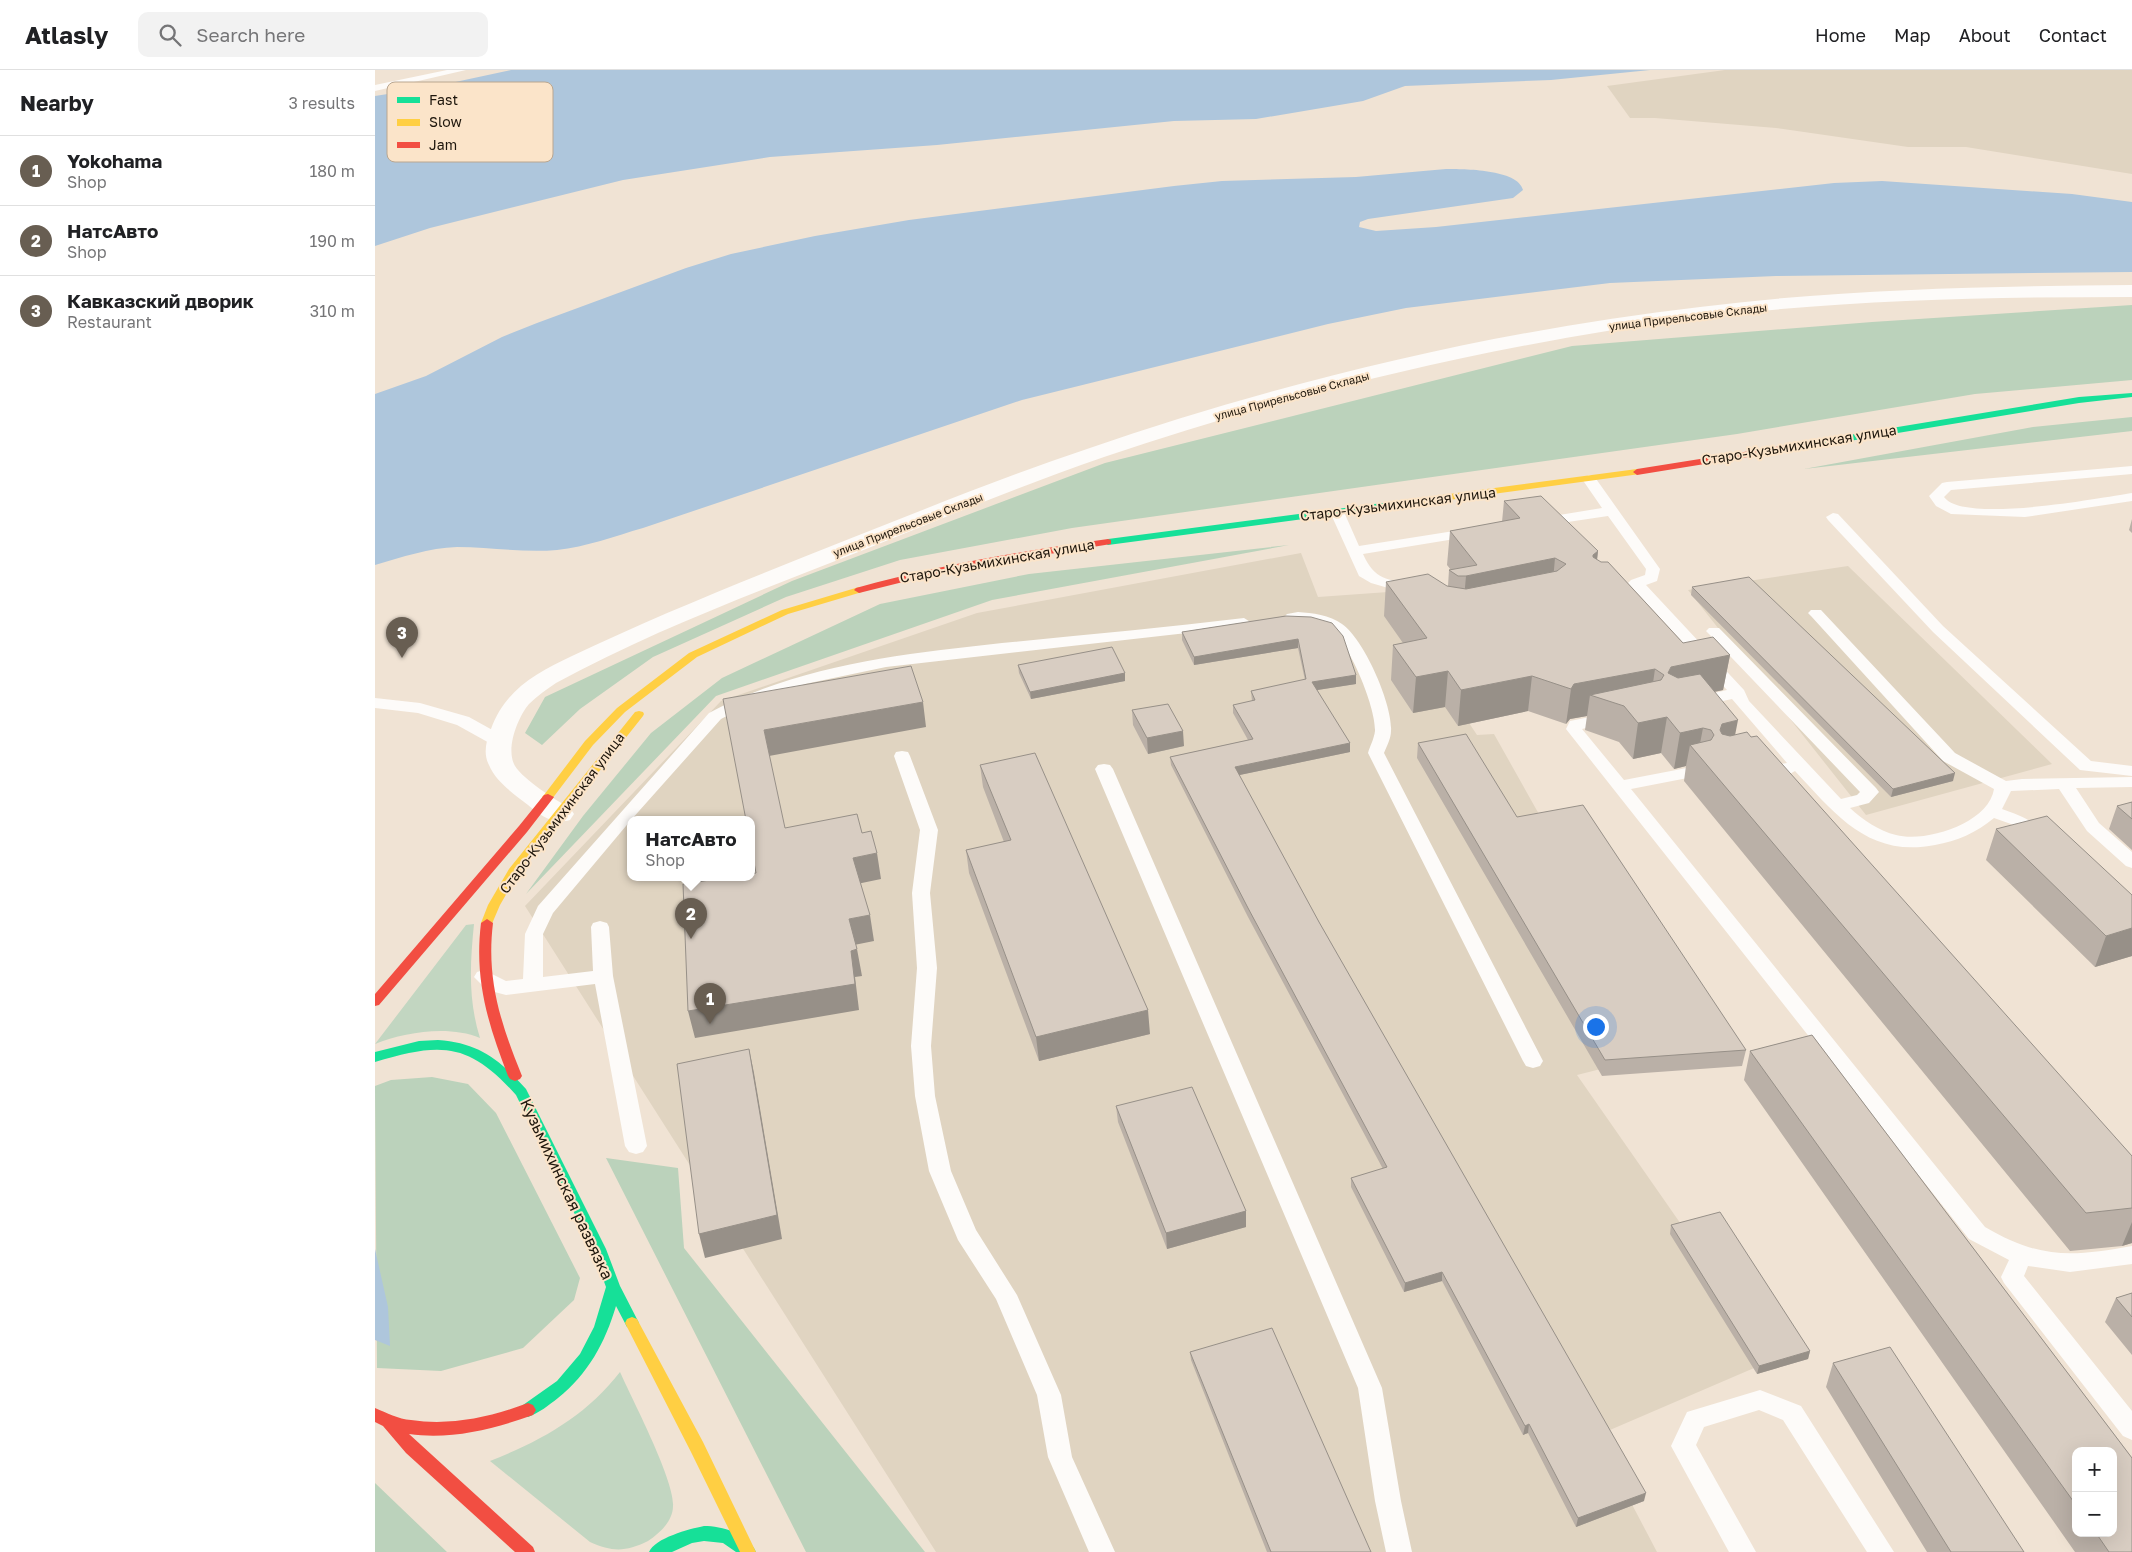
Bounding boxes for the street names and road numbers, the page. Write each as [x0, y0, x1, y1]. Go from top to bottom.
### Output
street label: улица Прирельсовые Склады [1608, 300, 1768, 333]
street label: улица Прирельсовые Склады [1213, 369, 1371, 422]
street label: Старо-Кузьмихинская улица [1700, 421, 1898, 468]
street label: Старо-Кузьмихинская улица [1299, 483, 1497, 524]
street label: улица Прирельсовые Склады [831, 490, 985, 559]
street label: Старо-Кузьмихинская улица [898, 535, 1095, 586]
street label: Старо-Кузьмихинская улица [495, 729, 628, 897]
street label: Кузьмихинская развязка [516, 1095, 618, 1283]

